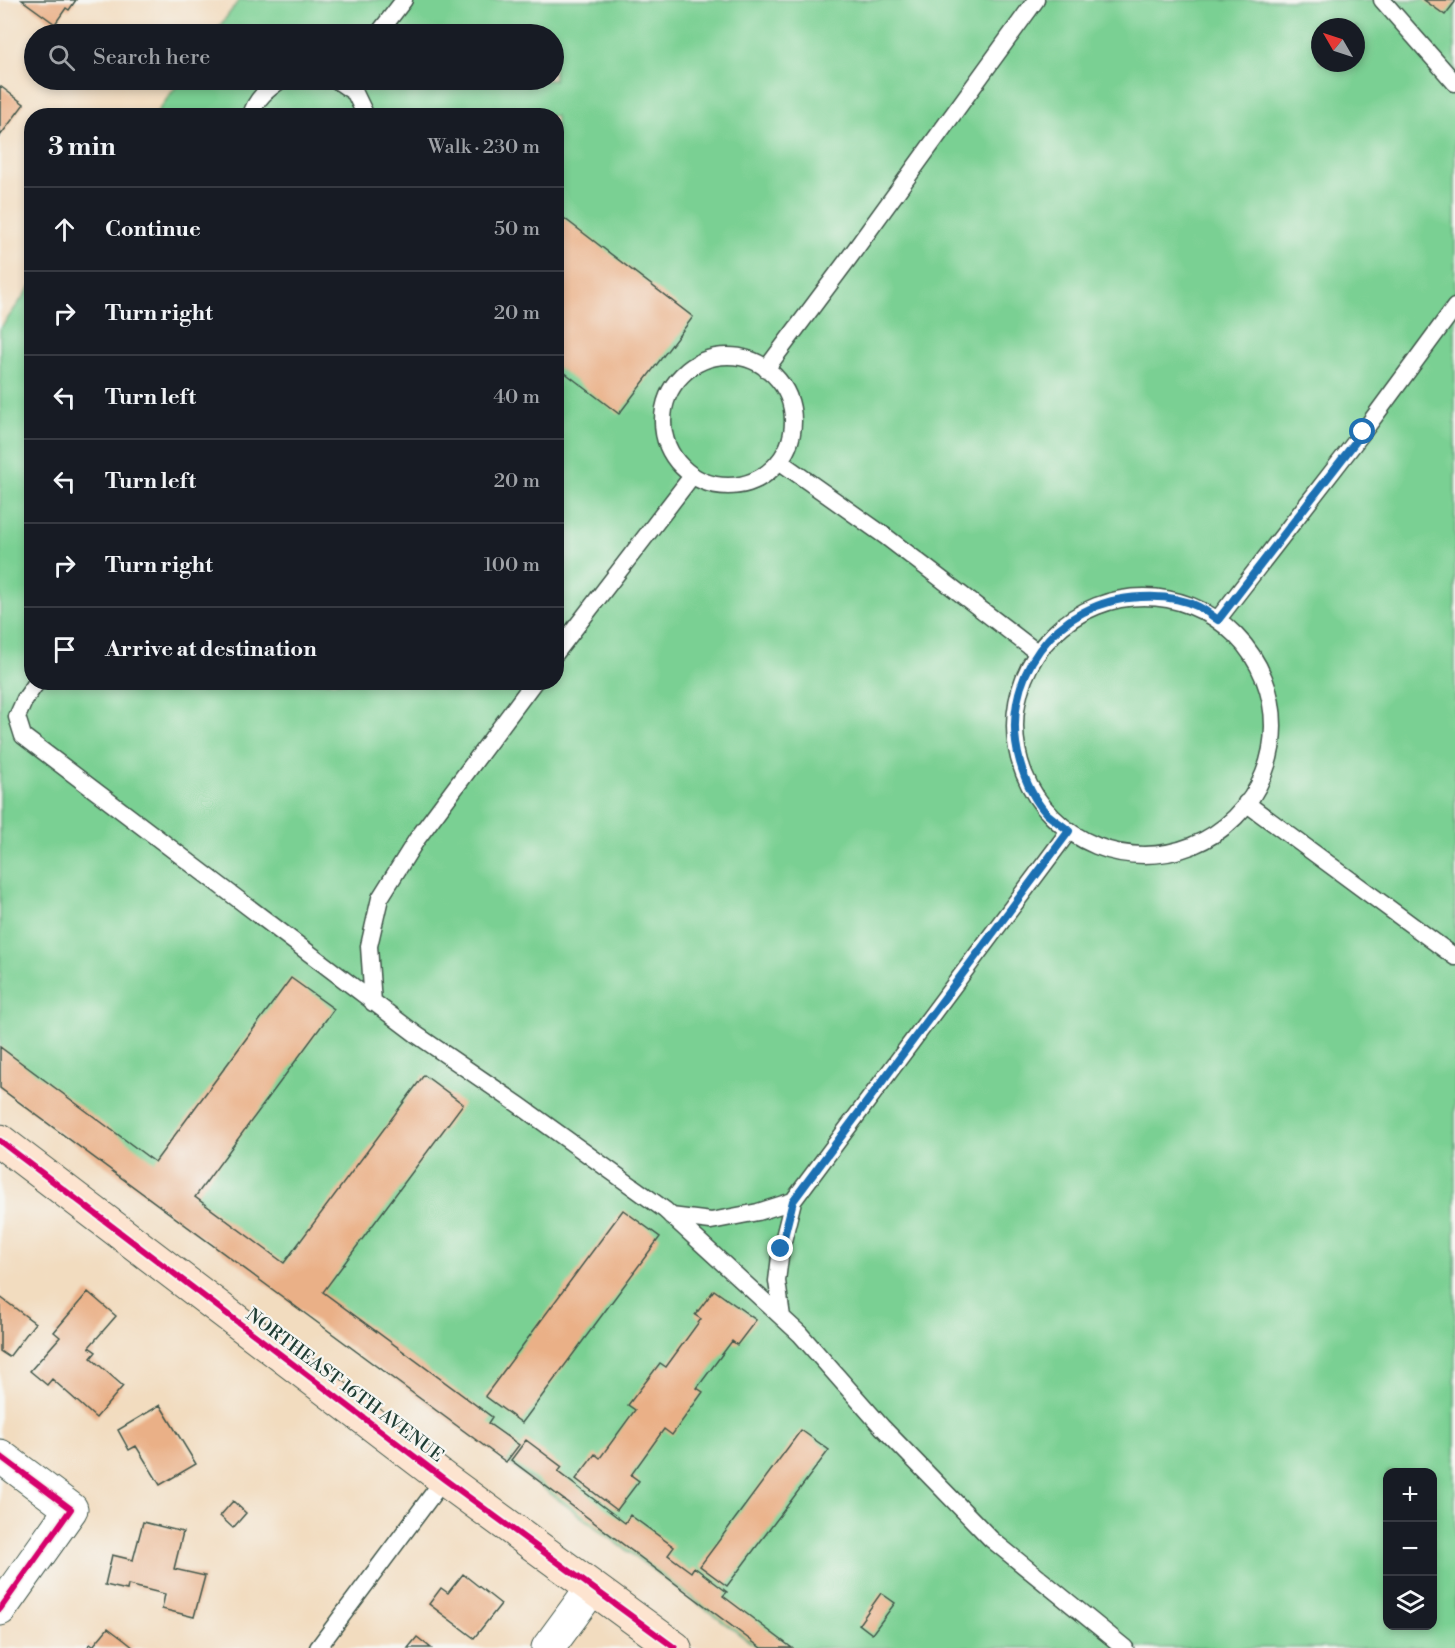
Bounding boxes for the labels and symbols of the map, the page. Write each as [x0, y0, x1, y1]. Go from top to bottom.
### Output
north arrow [1311, 18, 1365, 72]
route start [1349, 418, 1375, 444]
route end [767, 1235, 793, 1261]
street label: NORTHEAST 16TH AVENUE [241, 1304, 448, 1467]

